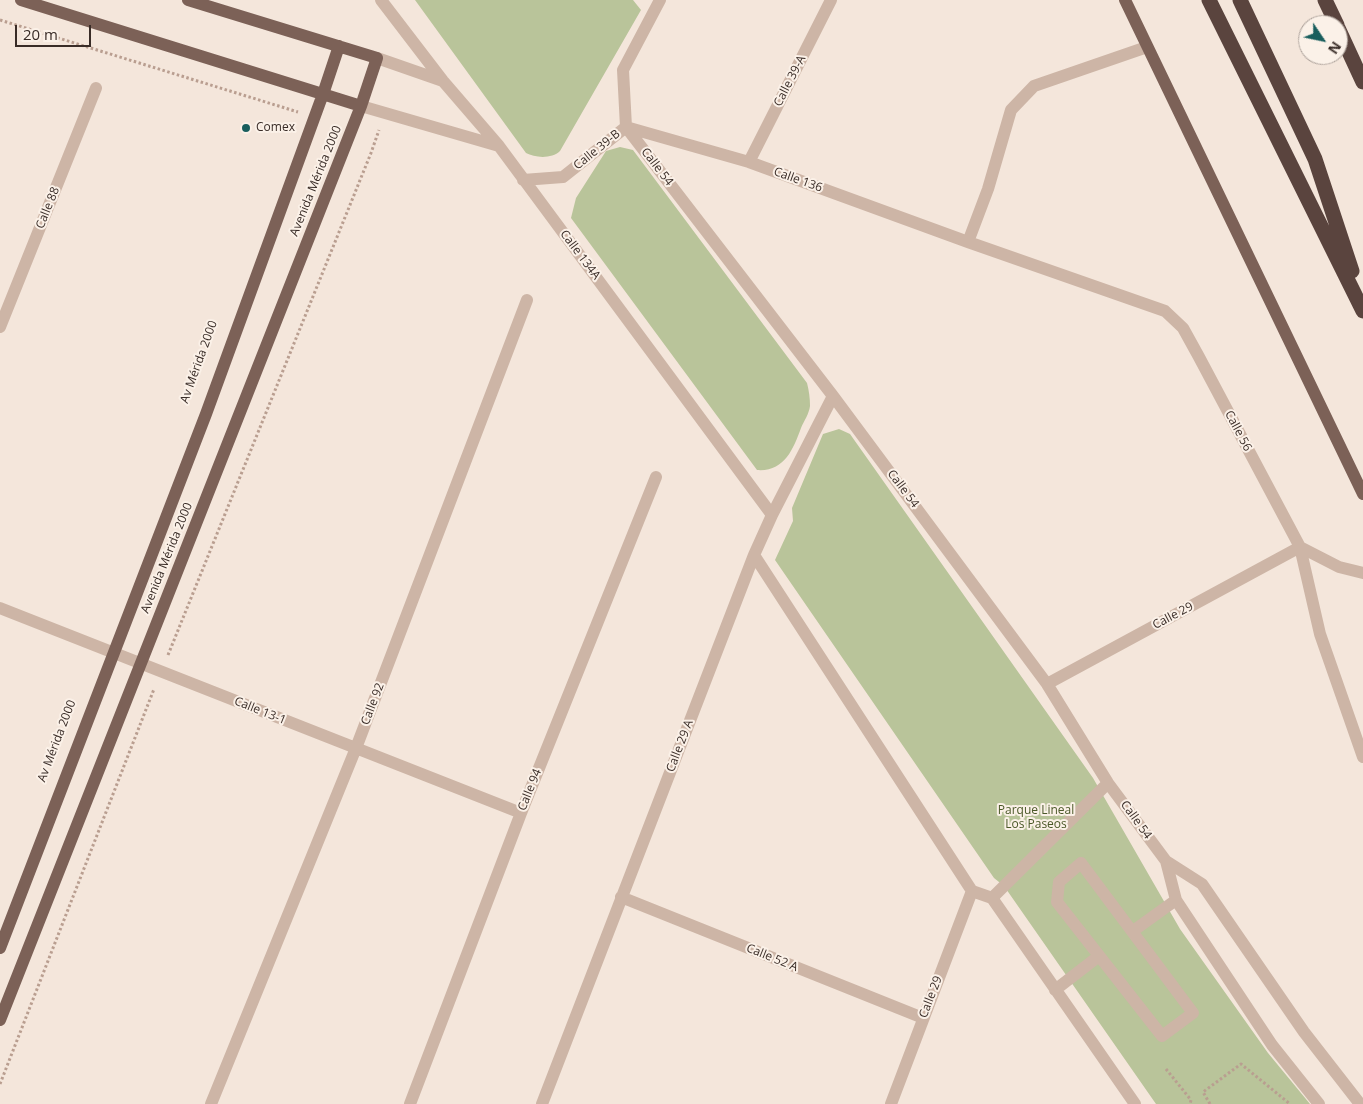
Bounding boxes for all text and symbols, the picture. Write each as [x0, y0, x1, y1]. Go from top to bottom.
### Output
scale bar [18, 15, 94, 47]
north arrow [1298, 15, 1348, 65]
text: 20 m [23, 24, 58, 44]
text: N [1324, 38, 1346, 58]
street label: Calle 39-A [771, 53, 809, 109]
place label: Comex [256, 121, 295, 135]
marker: Comex [240, 122, 252, 134]
street label: Avenida Mérida 2000 [287, 124, 345, 238]
street label: Calle 39-B [571, 127, 623, 173]
street label: Calle 54 [638, 145, 676, 189]
street label: Calle 136 [772, 165, 824, 195]
street label: Calle 88 [33, 185, 63, 231]
street label: Calle 134A [557, 227, 603, 283]
street label: Av Mérida 2000 [177, 319, 221, 405]
street label: Calle 56 [1221, 408, 1255, 454]
street label: Calle 54 [884, 467, 922, 511]
street label: Avenida Mérida 2000 [138, 501, 196, 615]
street label: Calle 29 [1150, 599, 1196, 633]
street label: Calle 92 [358, 681, 388, 727]
street label: Calle 13-1 [232, 694, 288, 728]
street label: Av Mérida 2000 [35, 698, 79, 784]
street label: Calle 29 A [664, 718, 696, 774]
street label: Calle 94 [515, 767, 545, 813]
street label: Calle 54 [1117, 798, 1155, 842]
park label: Parque Lineal Los Paseos [998, 804, 1074, 832]
street label: Calle 52 A [744, 941, 800, 975]
street label: Calle 29 [916, 974, 946, 1020]

